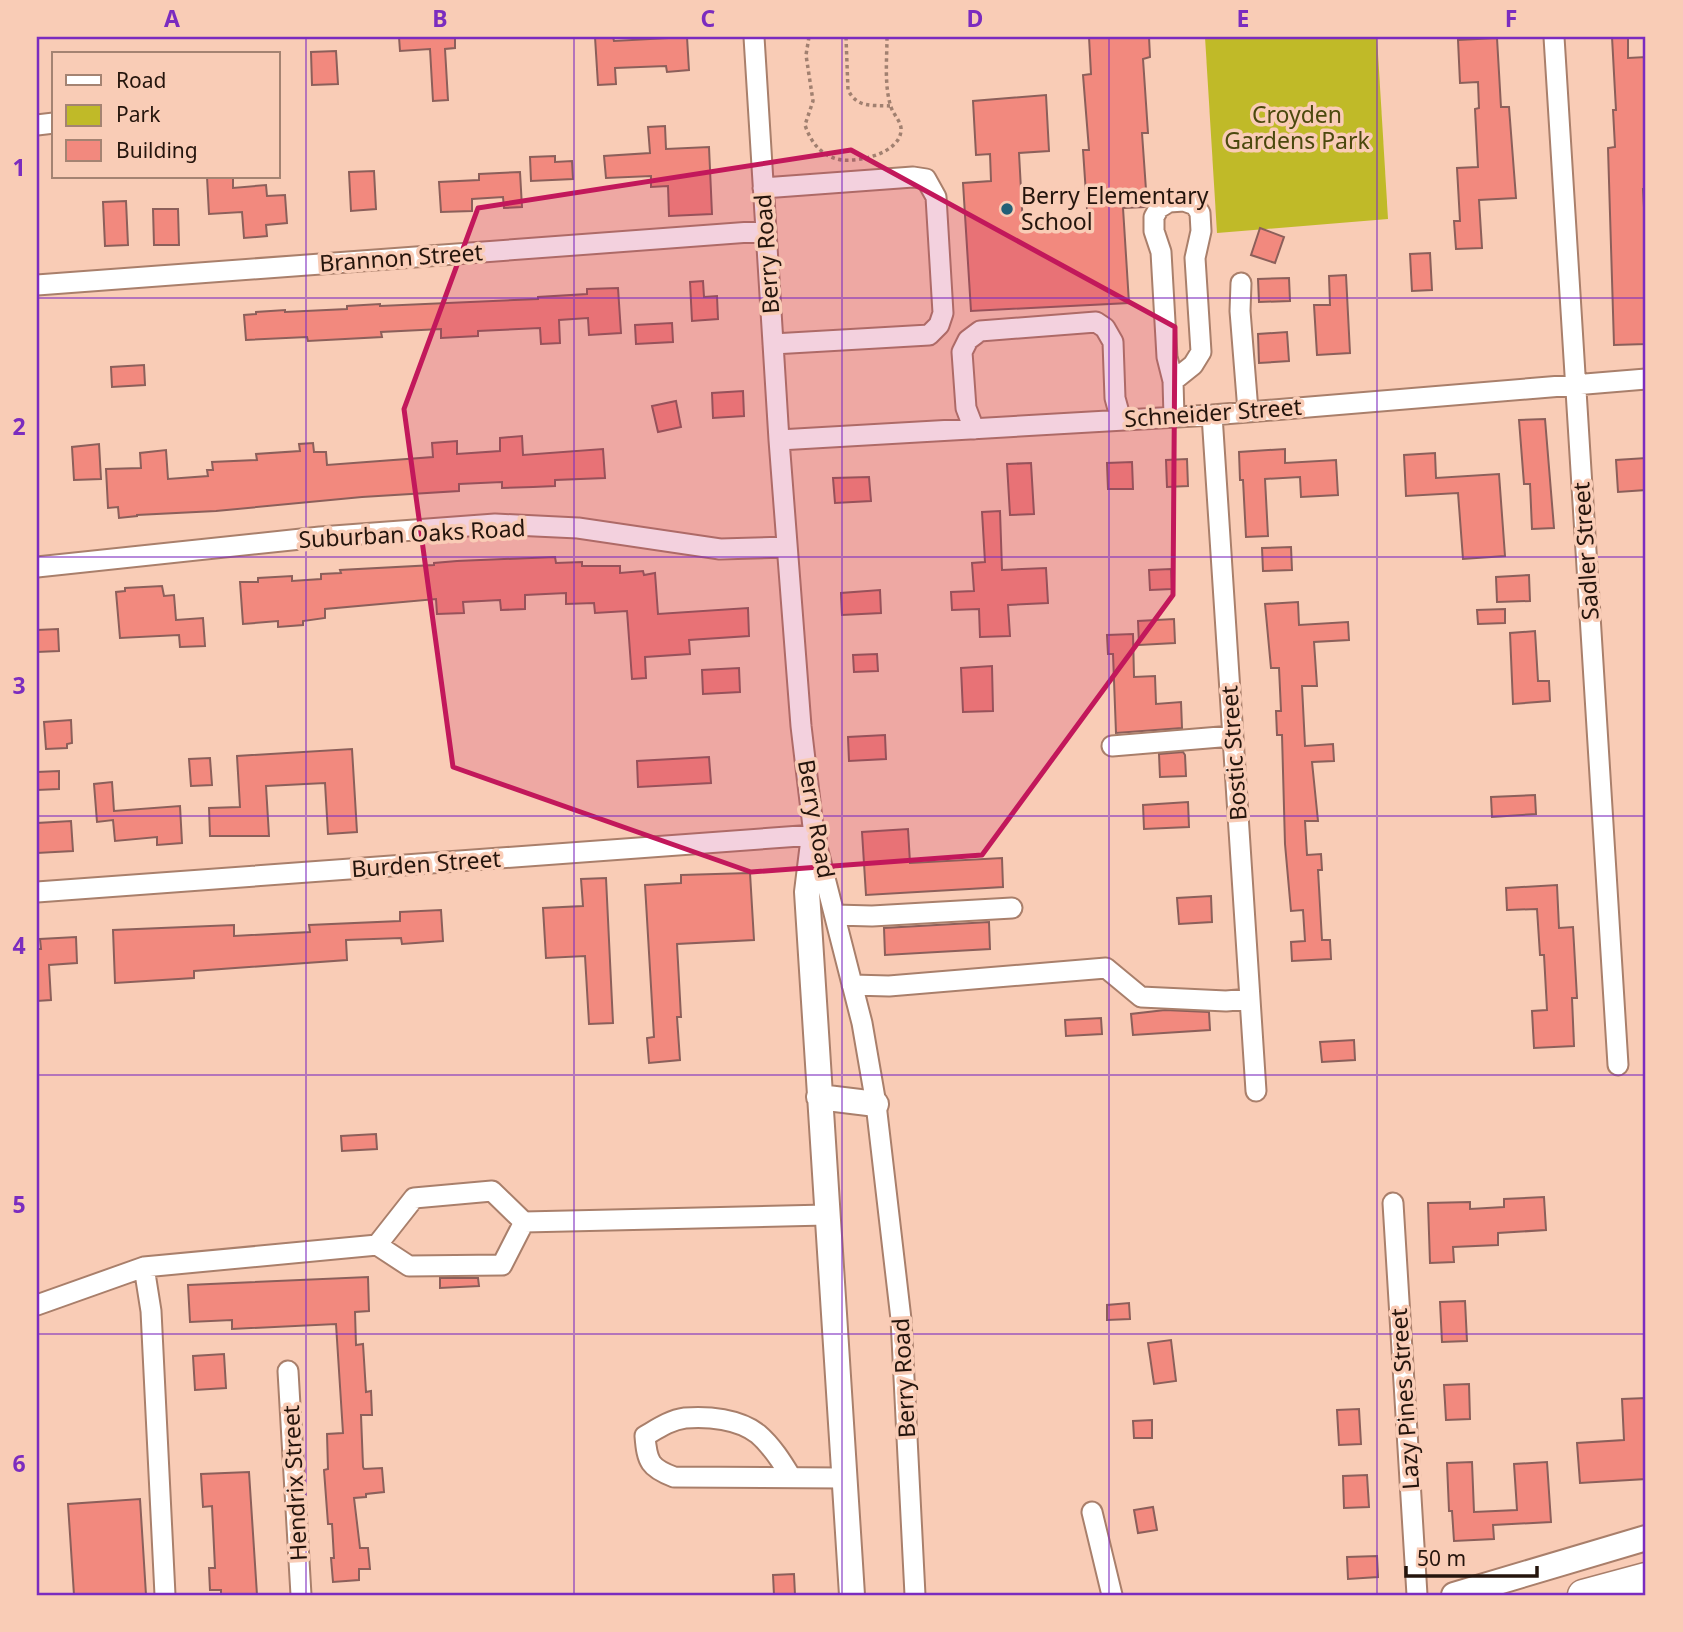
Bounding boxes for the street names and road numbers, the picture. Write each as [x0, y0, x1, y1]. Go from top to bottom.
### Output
street label: Berry Road [746, 193, 786, 315]
street label: Brannon Street [318, 235, 484, 279]
street label: Schneider Street [1123, 390, 1303, 434]
street label: Sadler Street [1564, 481, 1606, 621]
street label: Suburban Oaks Road [298, 511, 526, 555]
street label: Bostic Street [1212, 684, 1254, 822]
street label: Berry Road [791, 757, 843, 881]
street label: Burden Street [350, 842, 502, 884]
street label: Lazy Pines Street [1382, 1307, 1426, 1491]
street label: Berry Road [884, 1317, 922, 1439]
street label: Hendrix Street [274, 1404, 314, 1562]

